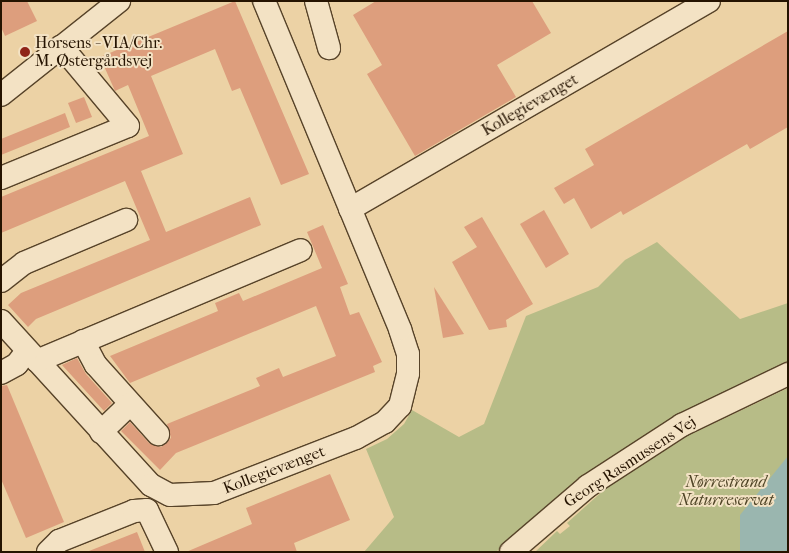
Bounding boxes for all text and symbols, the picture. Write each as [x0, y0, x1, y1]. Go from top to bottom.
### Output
place label: Horsens - VIA/Chr. M. Østergårdsvej [35, 33, 162, 71]
marker: Horsens - VIA/Chr. M. Østergårdsvej [19, 46, 31, 58]
street label: Kollegievænget [479, 70, 581, 140]
street label: Georg Rasmussens Vej [561, 412, 699, 512]
street label: Kollegievænget [220, 442, 328, 498]
park label: Nørrestrand Naturreservat [679, 472, 773, 510]

